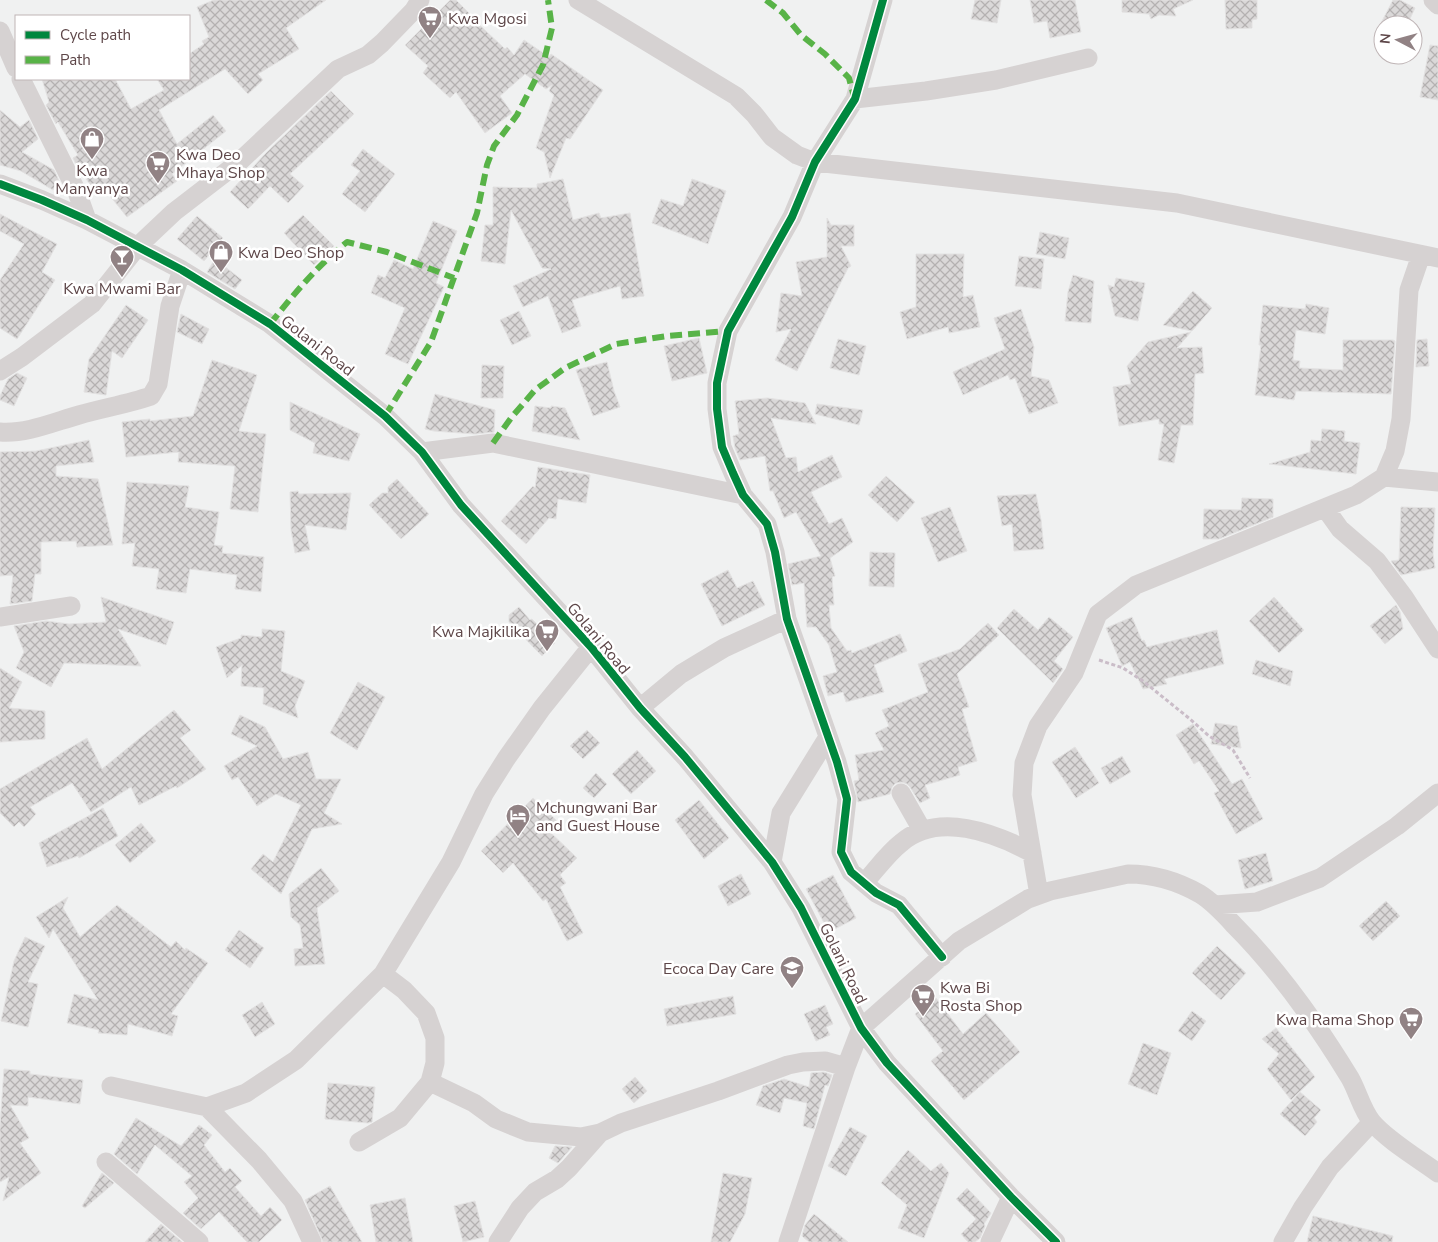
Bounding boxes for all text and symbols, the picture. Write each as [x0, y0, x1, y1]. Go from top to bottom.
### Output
supermarket icon: Kwa Mgosi [417, 5, 443, 39]
place label: Kwa Mgosi [448, 8, 527, 30]
legend [15, 15, 190, 80]
north arrow [1373, 15, 1423, 65]
text: Cycle path [60, 25, 131, 45]
text: N [1376, 32, 1396, 45]
text: Path [60, 50, 91, 70]
shop icon: Kwa Manyanya [79, 126, 105, 160]
place label: Kwa Deo Mhaya Shop [176, 144, 265, 184]
supermarket icon: Kwa Deo Mhaya Shop [145, 150, 171, 184]
place label: Kwa Manyanya [55, 160, 129, 200]
shop icon: Kwa Deo Shop [208, 239, 234, 273]
place label: Kwa Deo Shop [238, 242, 344, 264]
bar icon: Kwa Mwami Bar [109, 244, 135, 278]
place label: Kwa Mwami Bar [63, 278, 181, 300]
street label: Golani Road [276, 310, 359, 382]
street label: Golani Road [562, 598, 635, 679]
supermarket icon: Kwa Majkilika [534, 618, 560, 652]
place label: Kwa Majkilika [432, 621, 530, 643]
place label: Mchungwani Bar and Guest House [536, 797, 660, 837]
hotel icon: Mchungwani Bar and Guest House [505, 803, 531, 837]
street label: Golani Road [814, 919, 872, 1008]
school or university icon: Ecoca Day Care [779, 955, 805, 989]
place label: Ecoca Day Care [663, 958, 774, 980]
place label: Kwa Bi Rosta Shop [940, 977, 1022, 1017]
supermarket icon: Kwa Bi Rosta Shop [910, 983, 936, 1017]
supermarket icon: Kwa Rama Shop [1398, 1006, 1424, 1040]
place label: Kwa Rama Shop [1276, 1009, 1394, 1031]

